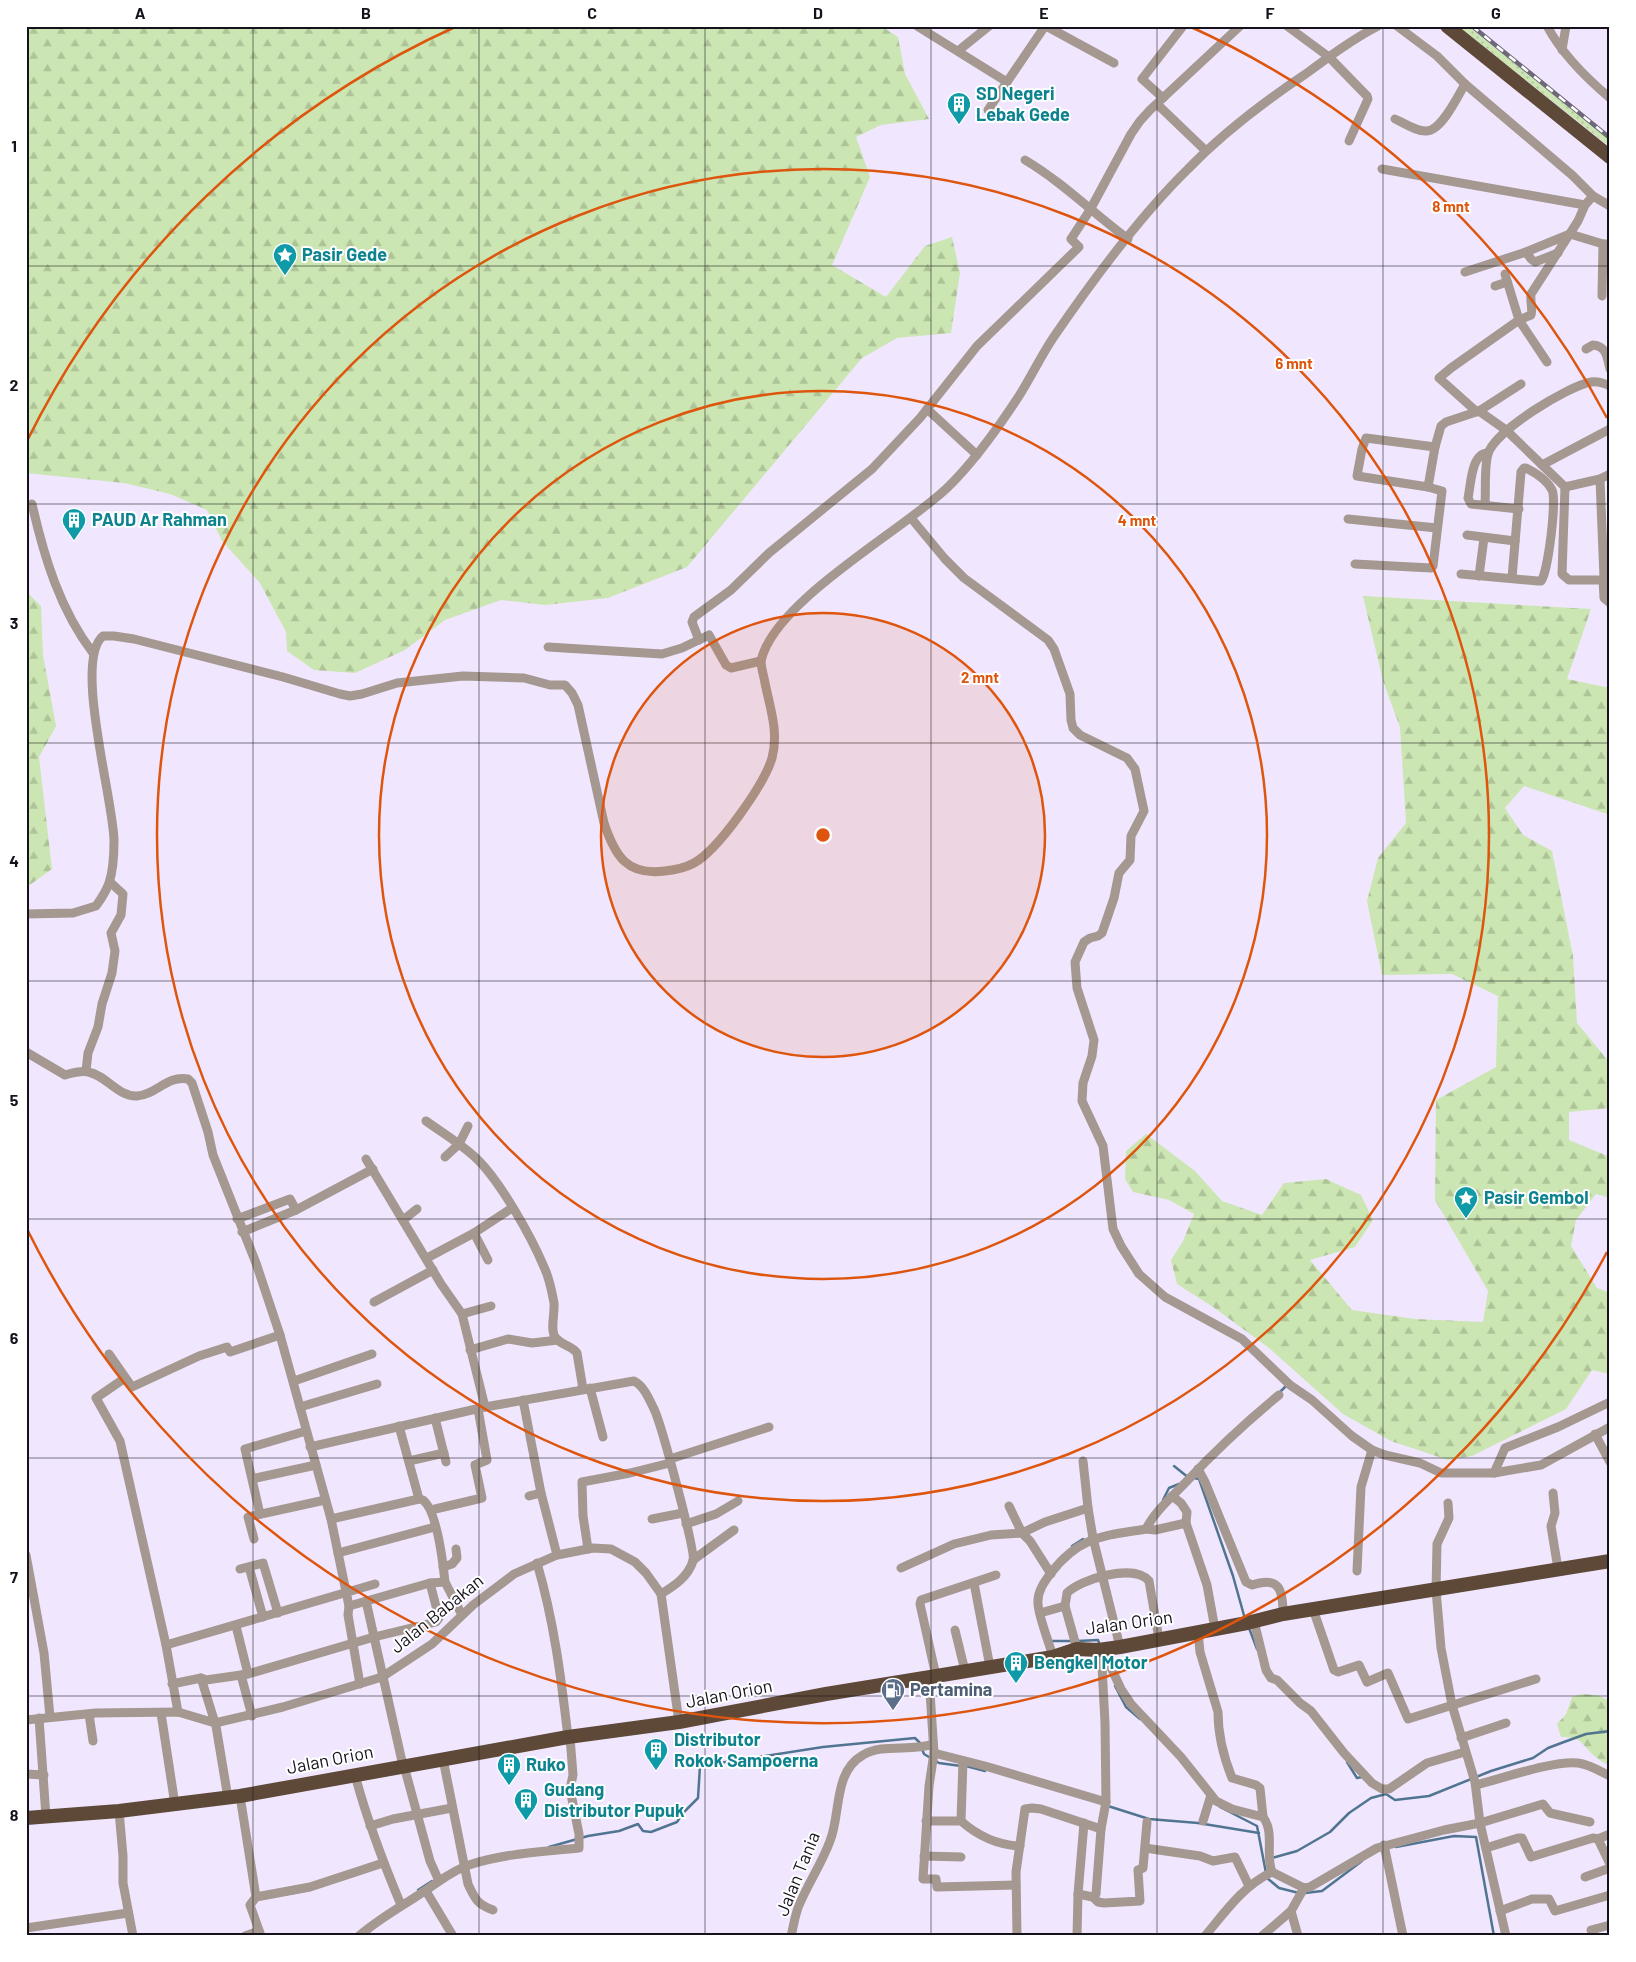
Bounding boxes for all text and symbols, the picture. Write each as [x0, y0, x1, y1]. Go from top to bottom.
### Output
text: A [135, 3, 146, 22]
text: B [361, 3, 371, 22]
text: C [587, 3, 597, 22]
text: D [813, 3, 823, 22]
text: E [1039, 3, 1049, 22]
text: F [1266, 3, 1275, 22]
text: G [1491, 3, 1501, 22]
place label: SD Negeri Lebak Gede [976, 82, 1070, 125]
building icon: SD Negeri Lebak Gede [946, 91, 972, 125]
text: 1 [11, 136, 17, 155]
text: 8 mnt [1432, 197, 1470, 215]
place icon: Pasir Gede [272, 242, 298, 276]
place label: Pasir Gede [302, 243, 387, 265]
text: 6 mnt [1275, 354, 1313, 372]
text: 2 [10, 375, 19, 394]
building icon: PAUD Ar Rahman [61, 507, 87, 541]
place label: PAUD Ar Rahman [92, 508, 227, 530]
text: 4 mnt [1118, 511, 1157, 529]
text: 3 [10, 613, 18, 632]
text: 2 mnt [961, 668, 999, 686]
centre of rings [814, 826, 832, 844]
text: 4 [9, 851, 19, 870]
text: 5 [10, 1090, 19, 1109]
place icon: Pasir Gembol [1453, 1185, 1479, 1219]
place label: Pasir Gembol [1484, 1186, 1589, 1208]
text: 6 [10, 1328, 19, 1347]
text: 7 [10, 1567, 18, 1586]
street label: Jalan Babakan [385, 1569, 487, 1657]
street label: Jalan Orion [1084, 1605, 1174, 1639]
building icon: Bengkel Motor [1003, 1650, 1029, 1684]
place label: Bengkel Motor [1034, 1651, 1148, 1673]
street label: Jalan Orion [683, 1674, 774, 1712]
fuel station icon: Pertamina [880, 1677, 906, 1711]
place label: Pertamina [910, 1678, 992, 1700]
place label: Distributor Rokok Sampoerna [674, 1728, 818, 1771]
building icon: Distributor Rokok Sampoerna [643, 1737, 669, 1771]
street label: Jalan Orion [284, 1740, 375, 1778]
building icon: Ruko [496, 1752, 522, 1786]
place label: Ruko [526, 1753, 566, 1775]
place label: Gudang Distributor Pupuk [544, 1778, 685, 1821]
building icon: Gudang Distributor Pupuk [513, 1787, 539, 1821]
text: 8 [10, 1805, 19, 1824]
street label: Jalan Tania [770, 1828, 824, 1919]

